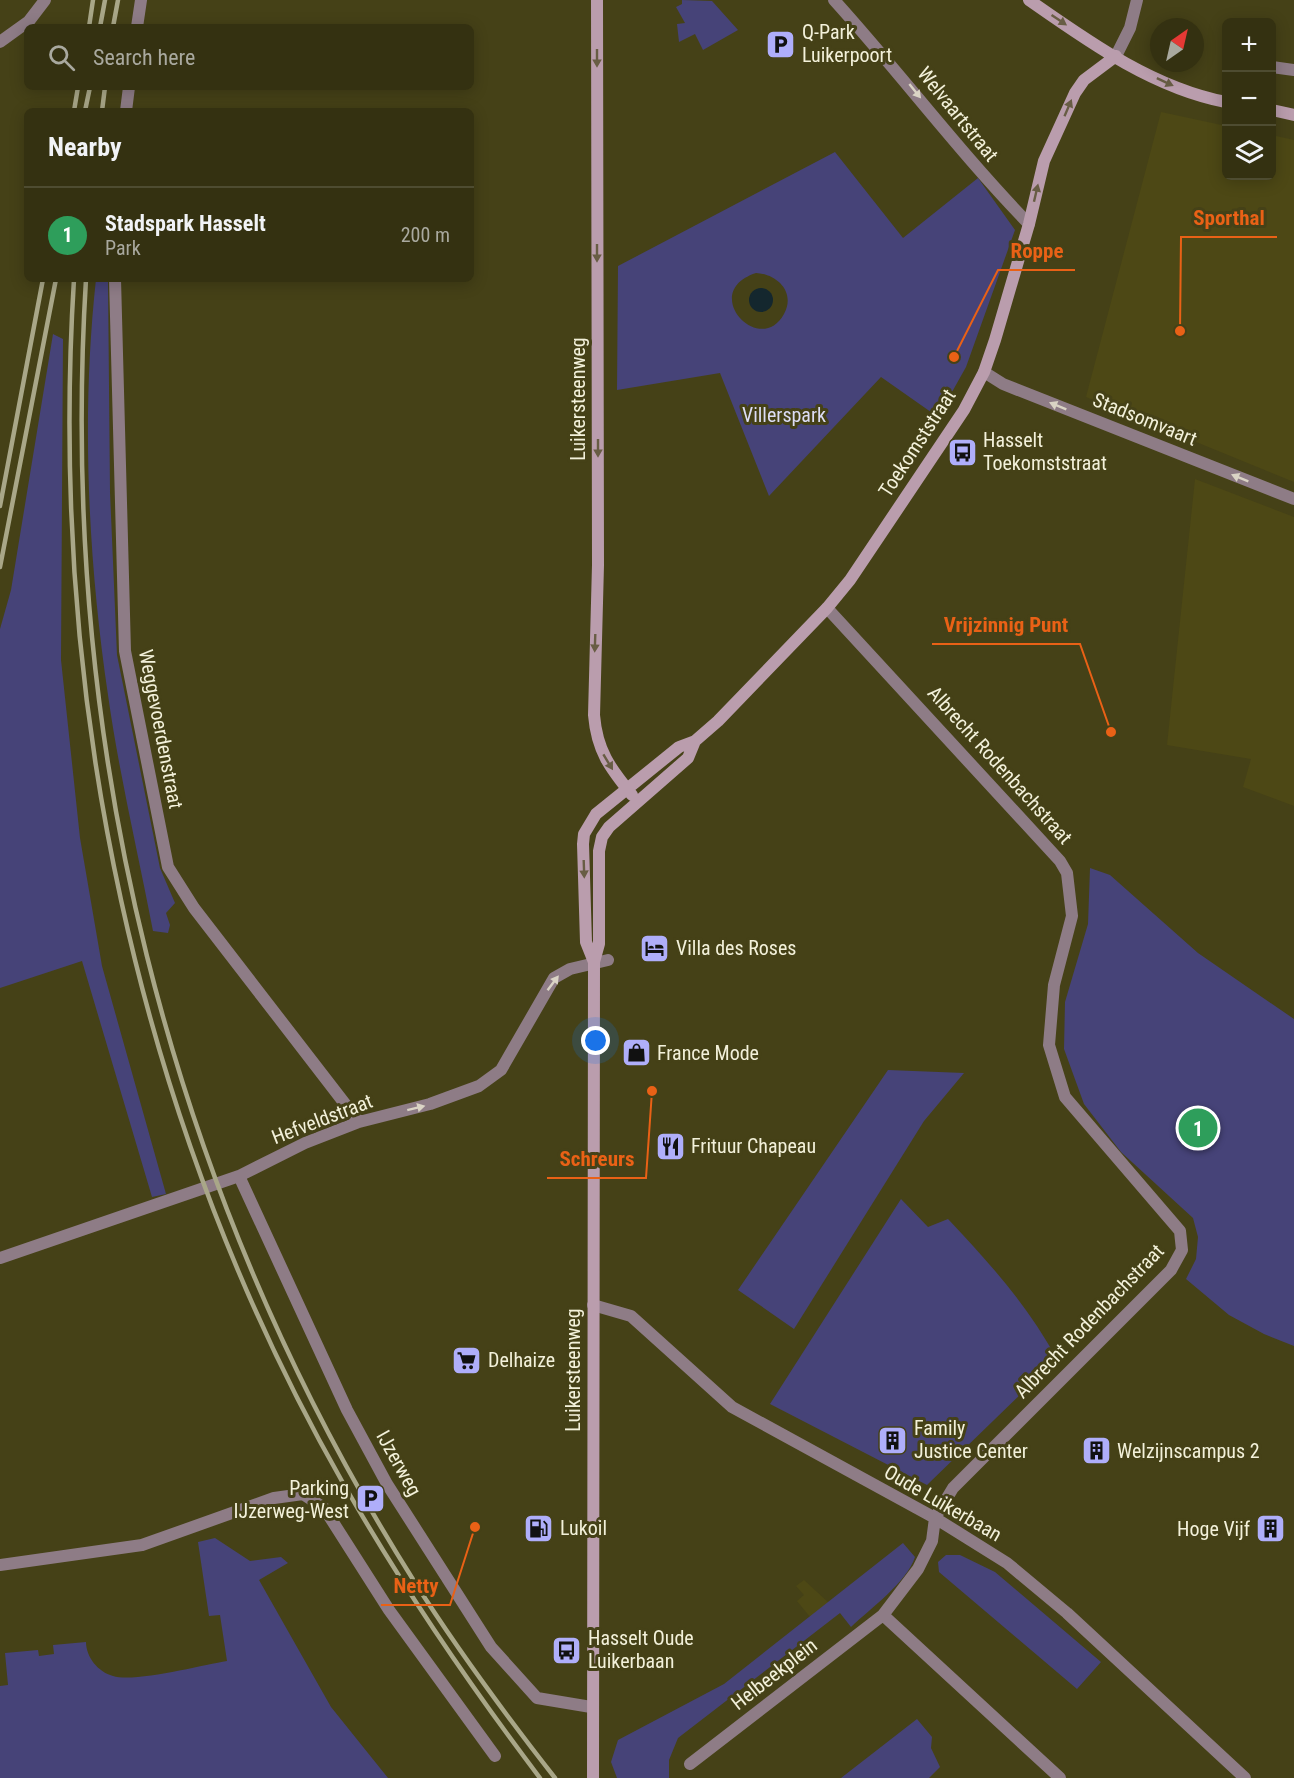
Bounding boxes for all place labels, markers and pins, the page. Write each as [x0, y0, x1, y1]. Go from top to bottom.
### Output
place label: Q-Park Luikerpoort [802, 20, 892, 67]
parking icon: Q-Park Luikerpoort [765, 28, 797, 60]
callout: Sporthal [1181, 198, 1277, 237]
callout: Roppe [998, 231, 1075, 270]
place label: Hasselt Toekomststraat [983, 428, 1107, 475]
bus stop icon: Hasselt Toekomststraat [946, 436, 978, 468]
callout: Vrijzinnig Punt [932, 605, 1080, 644]
hotel icon: Villa des Roses [639, 932, 671, 964]
place label: Villa des Roses [676, 936, 796, 960]
shop icon: France Mode [620, 1037, 652, 1069]
place label: France Mode [657, 1041, 759, 1065]
pin: 1 [1178, 1106, 1218, 1150]
restaurant icon: Frituur Chapeau [654, 1130, 686, 1162]
place label: Frituur Chapeau [691, 1134, 816, 1158]
callout: Schreurs [547, 1139, 646, 1178]
supermarket icon: Delhaize [451, 1344, 483, 1376]
place label: Delhaize [488, 1348, 555, 1372]
place label: Family Justice Center [914, 1416, 1028, 1463]
building icon: Family Justice Center [877, 1424, 909, 1456]
building icon: Welzijnscampus 2 [1080, 1435, 1112, 1467]
place label: Welzijnscampus 2 [1117, 1439, 1260, 1463]
place label: Parking IJzerweg-West [234, 1476, 349, 1523]
parking icon: Parking IJzerweg-West [354, 1483, 386, 1515]
fuel station icon: Lukoil [523, 1512, 555, 1544]
building icon: Hoge Vijf [1255, 1513, 1287, 1545]
place label: Lukoil [560, 1516, 607, 1540]
place label: Hoge Vijf [1177, 1517, 1251, 1541]
callout: Netty [381, 1566, 450, 1605]
place label: Hasselt Oude Luikerbaan [588, 1626, 694, 1673]
bus stop icon: Hasselt Oude Luikerbaan [551, 1634, 583, 1666]

